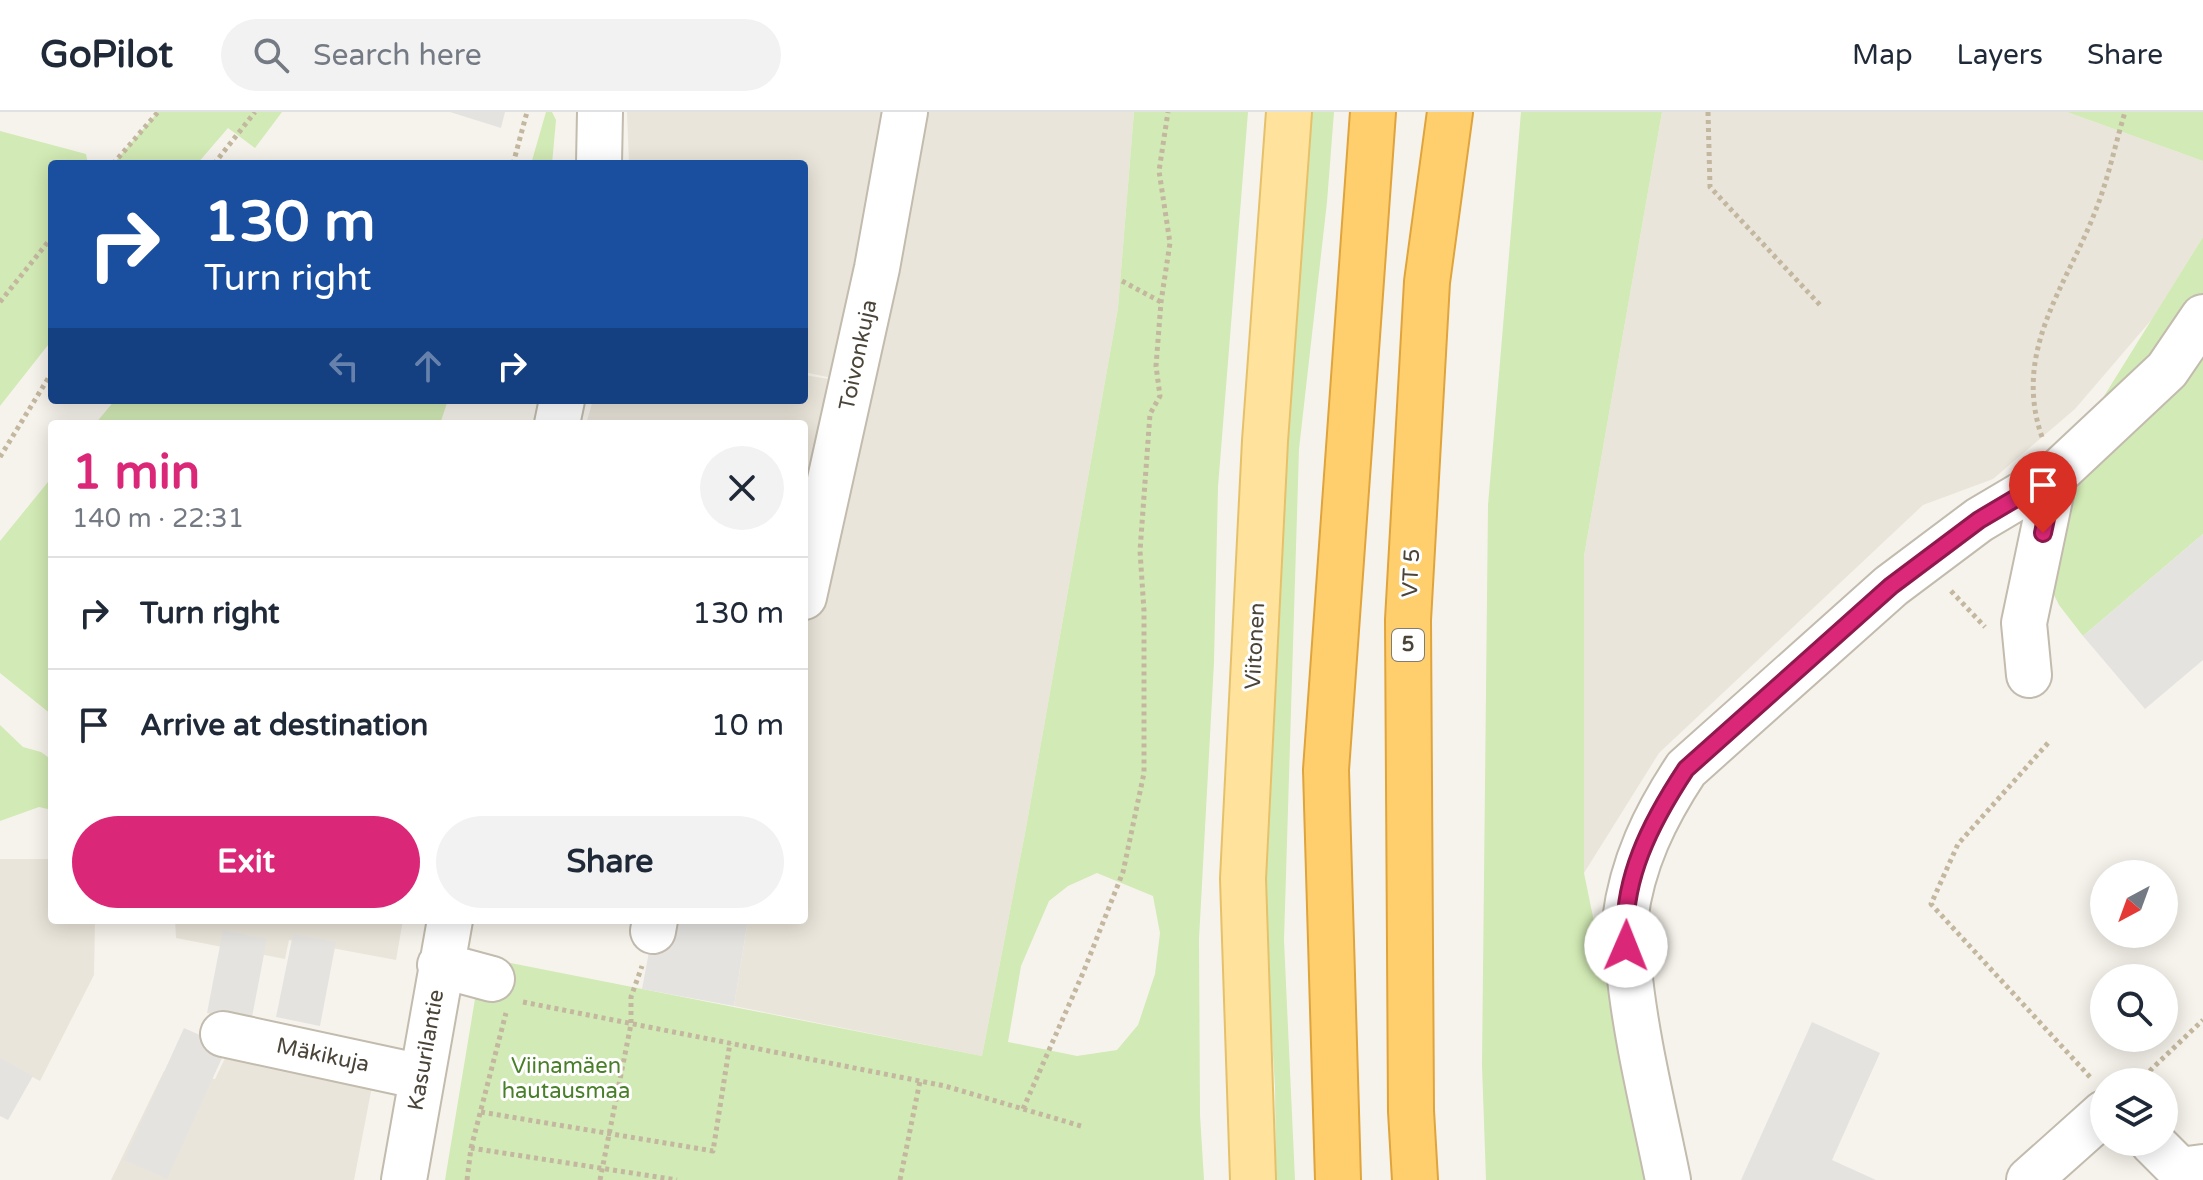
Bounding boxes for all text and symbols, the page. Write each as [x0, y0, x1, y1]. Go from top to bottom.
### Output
search box [221, 19, 781, 91]
text: GoPilot [40, 32, 173, 78]
icon: search [249, 33, 293, 77]
text: Search here [313, 37, 482, 74]
text: Map [1852, 38, 1913, 72]
text: Layers [1957, 38, 2043, 72]
text: Share [2087, 38, 2163, 72]
text: 130 m [204, 189, 375, 256]
icon: right [72, 192, 176, 296]
text: Turn right [204, 257, 371, 300]
street label: Toivonkuja [834, 297, 882, 413]
icon: left [322, 344, 366, 388]
icon: ahead [406, 344, 450, 388]
icon: right [490, 344, 534, 388]
text: 1 min [72, 444, 200, 502]
button: close [700, 446, 784, 530]
pin [2009, 451, 2077, 533]
icon: arrive [2021, 463, 2065, 507]
text: 140 m · 22:31 [72, 503, 244, 534]
street label: VT 5 [1397, 548, 1425, 598]
icon: right [72, 591, 116, 635]
text: Turn right [140, 595, 280, 632]
text: 130 m [692, 595, 784, 632]
street label: Viitonen [1240, 602, 1270, 690]
road number: 5 [1392, 629, 1424, 661]
icon: arrive [72, 703, 116, 747]
text: Arrive at destination [140, 707, 428, 744]
text: 10 m [711, 707, 784, 744]
button: Exit [72, 816, 420, 908]
button: Share [436, 816, 784, 908]
north arrow [2090, 860, 2178, 948]
map controls [2090, 860, 2178, 1156]
position arrow [1584, 904, 1668, 988]
button: search [2090, 964, 2178, 1052]
street label: Kasurilantie [403, 988, 449, 1112]
street label: Mäkikuja [274, 1032, 372, 1078]
park label: Viinamäen hautausmaa [502, 1053, 630, 1104]
button: layers [2090, 1068, 2178, 1156]

